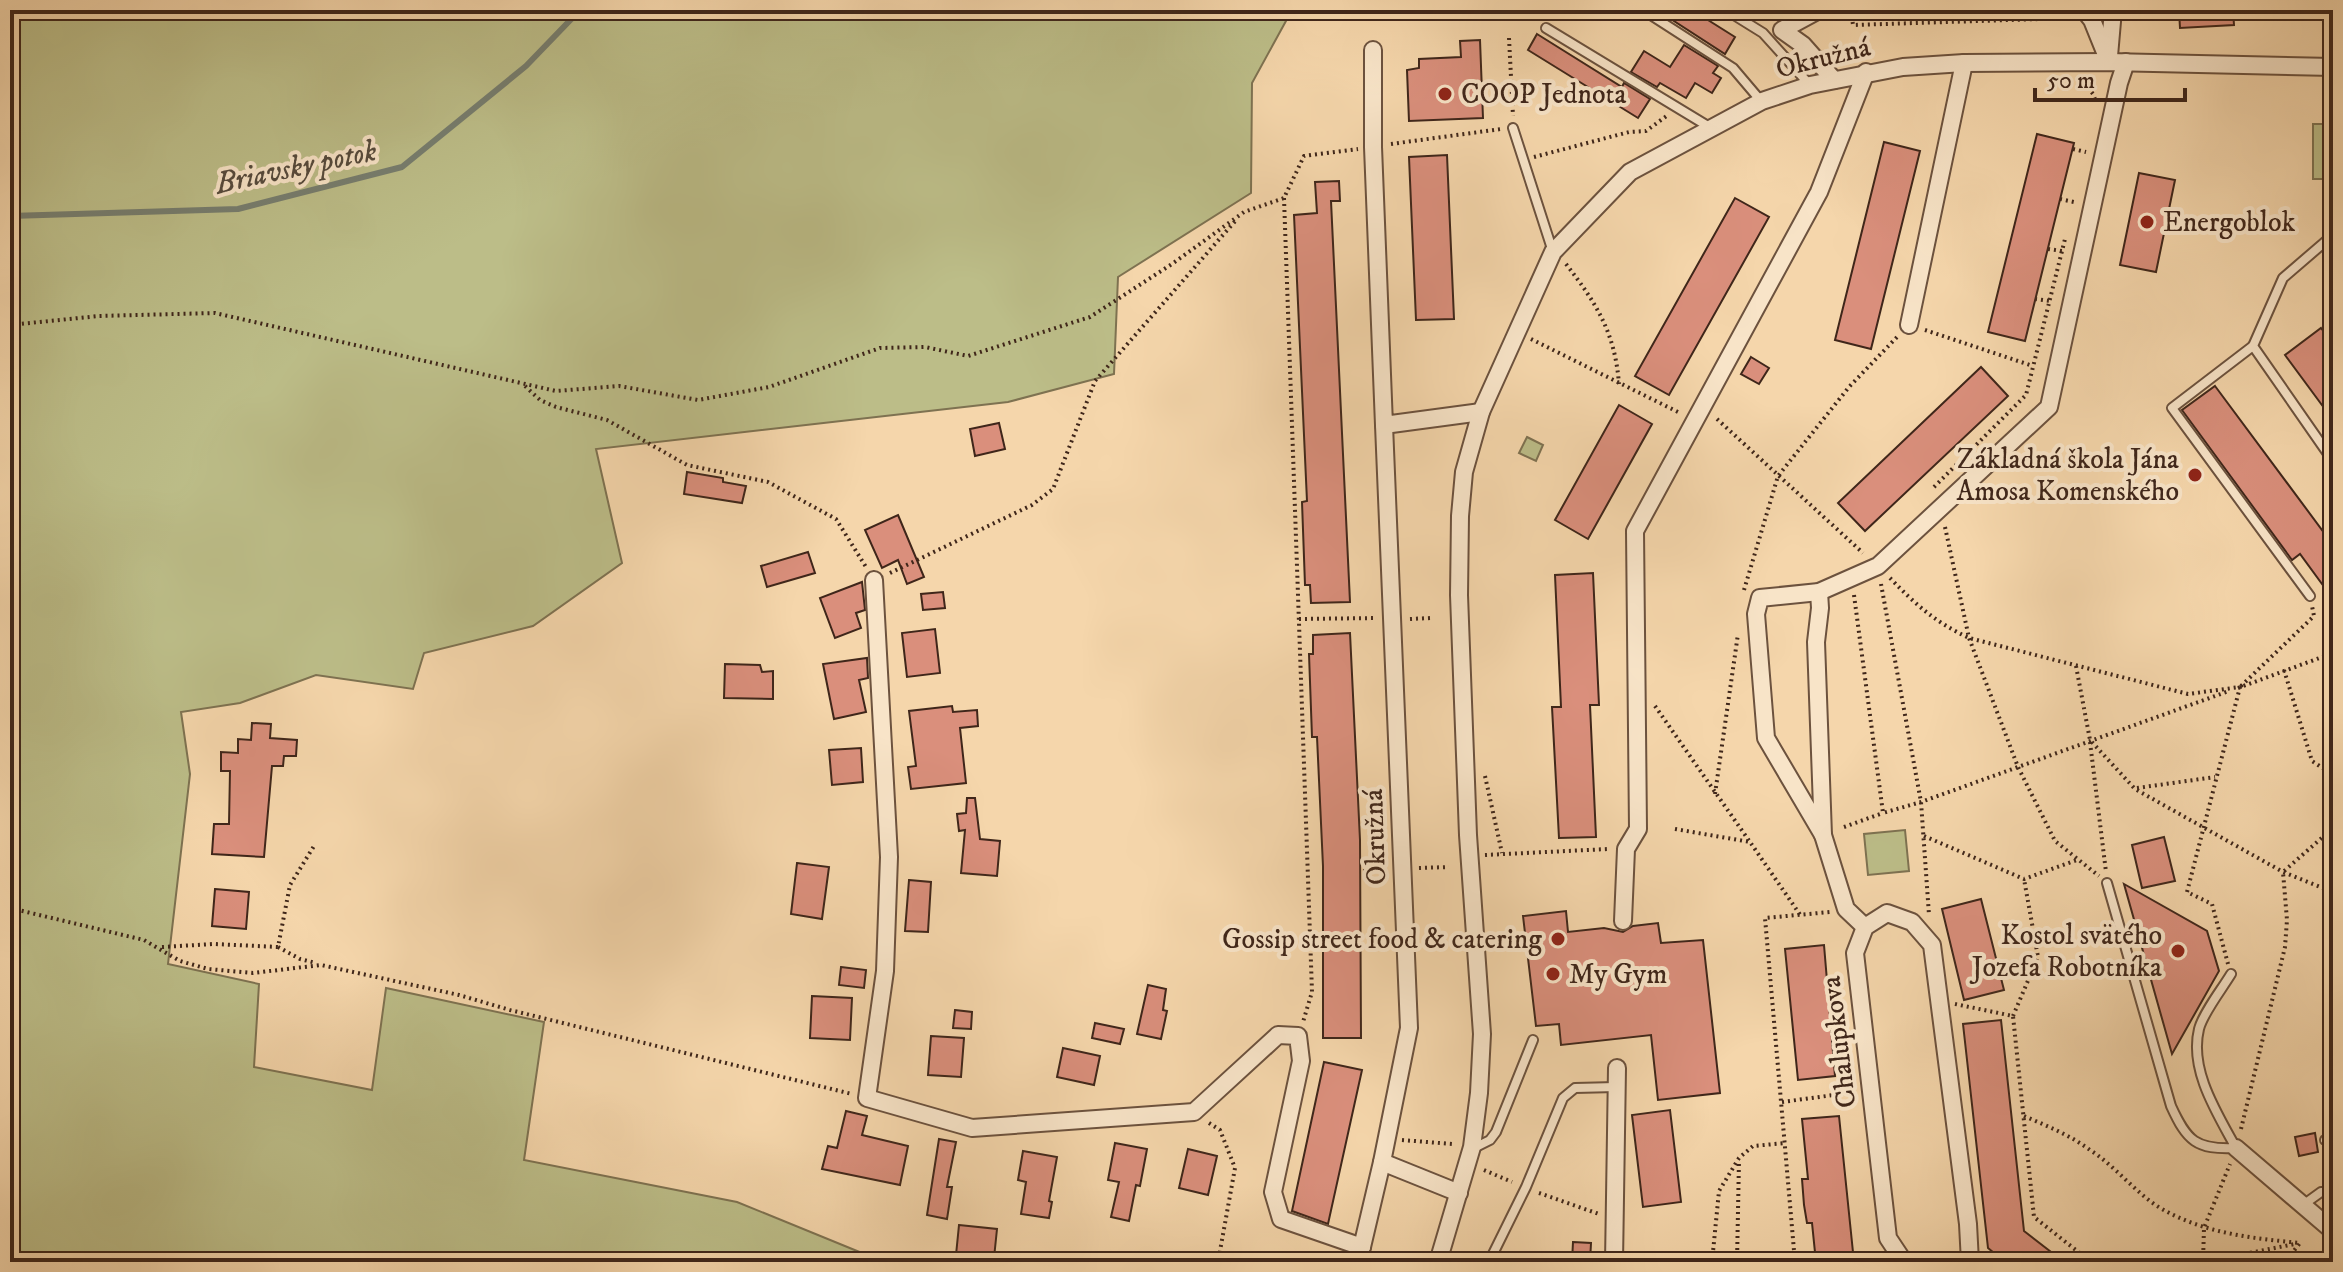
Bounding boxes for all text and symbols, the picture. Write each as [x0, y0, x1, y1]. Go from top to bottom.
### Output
street label: Okružná [1772, 29, 1874, 87]
scale bar [2035, 52, 2185, 102]
text: 50 m [2047, 66, 2095, 96]
place label: COOP Jednota [1461, 77, 1627, 112]
marker: COOP Jednota [1436, 85, 1454, 103]
water label: Briavsky potok [211, 133, 380, 203]
place label: Energoblok [2163, 205, 2295, 240]
marker: Energoblok [2138, 213, 2156, 231]
place label: Základná škola Jána Amosa Komenského [1956, 442, 2179, 509]
marker: Základná škola Jána Amosa Komenského [2186, 466, 2204, 484]
street label: Okružná [1356, 788, 1394, 886]
place label: Kostol svätého Jozefa Robotníka [1969, 918, 2162, 985]
place label: Gossip street food & catering [1222, 922, 1542, 957]
marker: Gossip street food & catering [1549, 930, 1567, 948]
marker: Kostol svätého Jozefa Robotníka [2169, 942, 2187, 960]
place label: My Gym [1569, 957, 1667, 992]
marker: My Gym [1544, 965, 1562, 983]
street label: Chalupkova [1814, 974, 1864, 1110]

